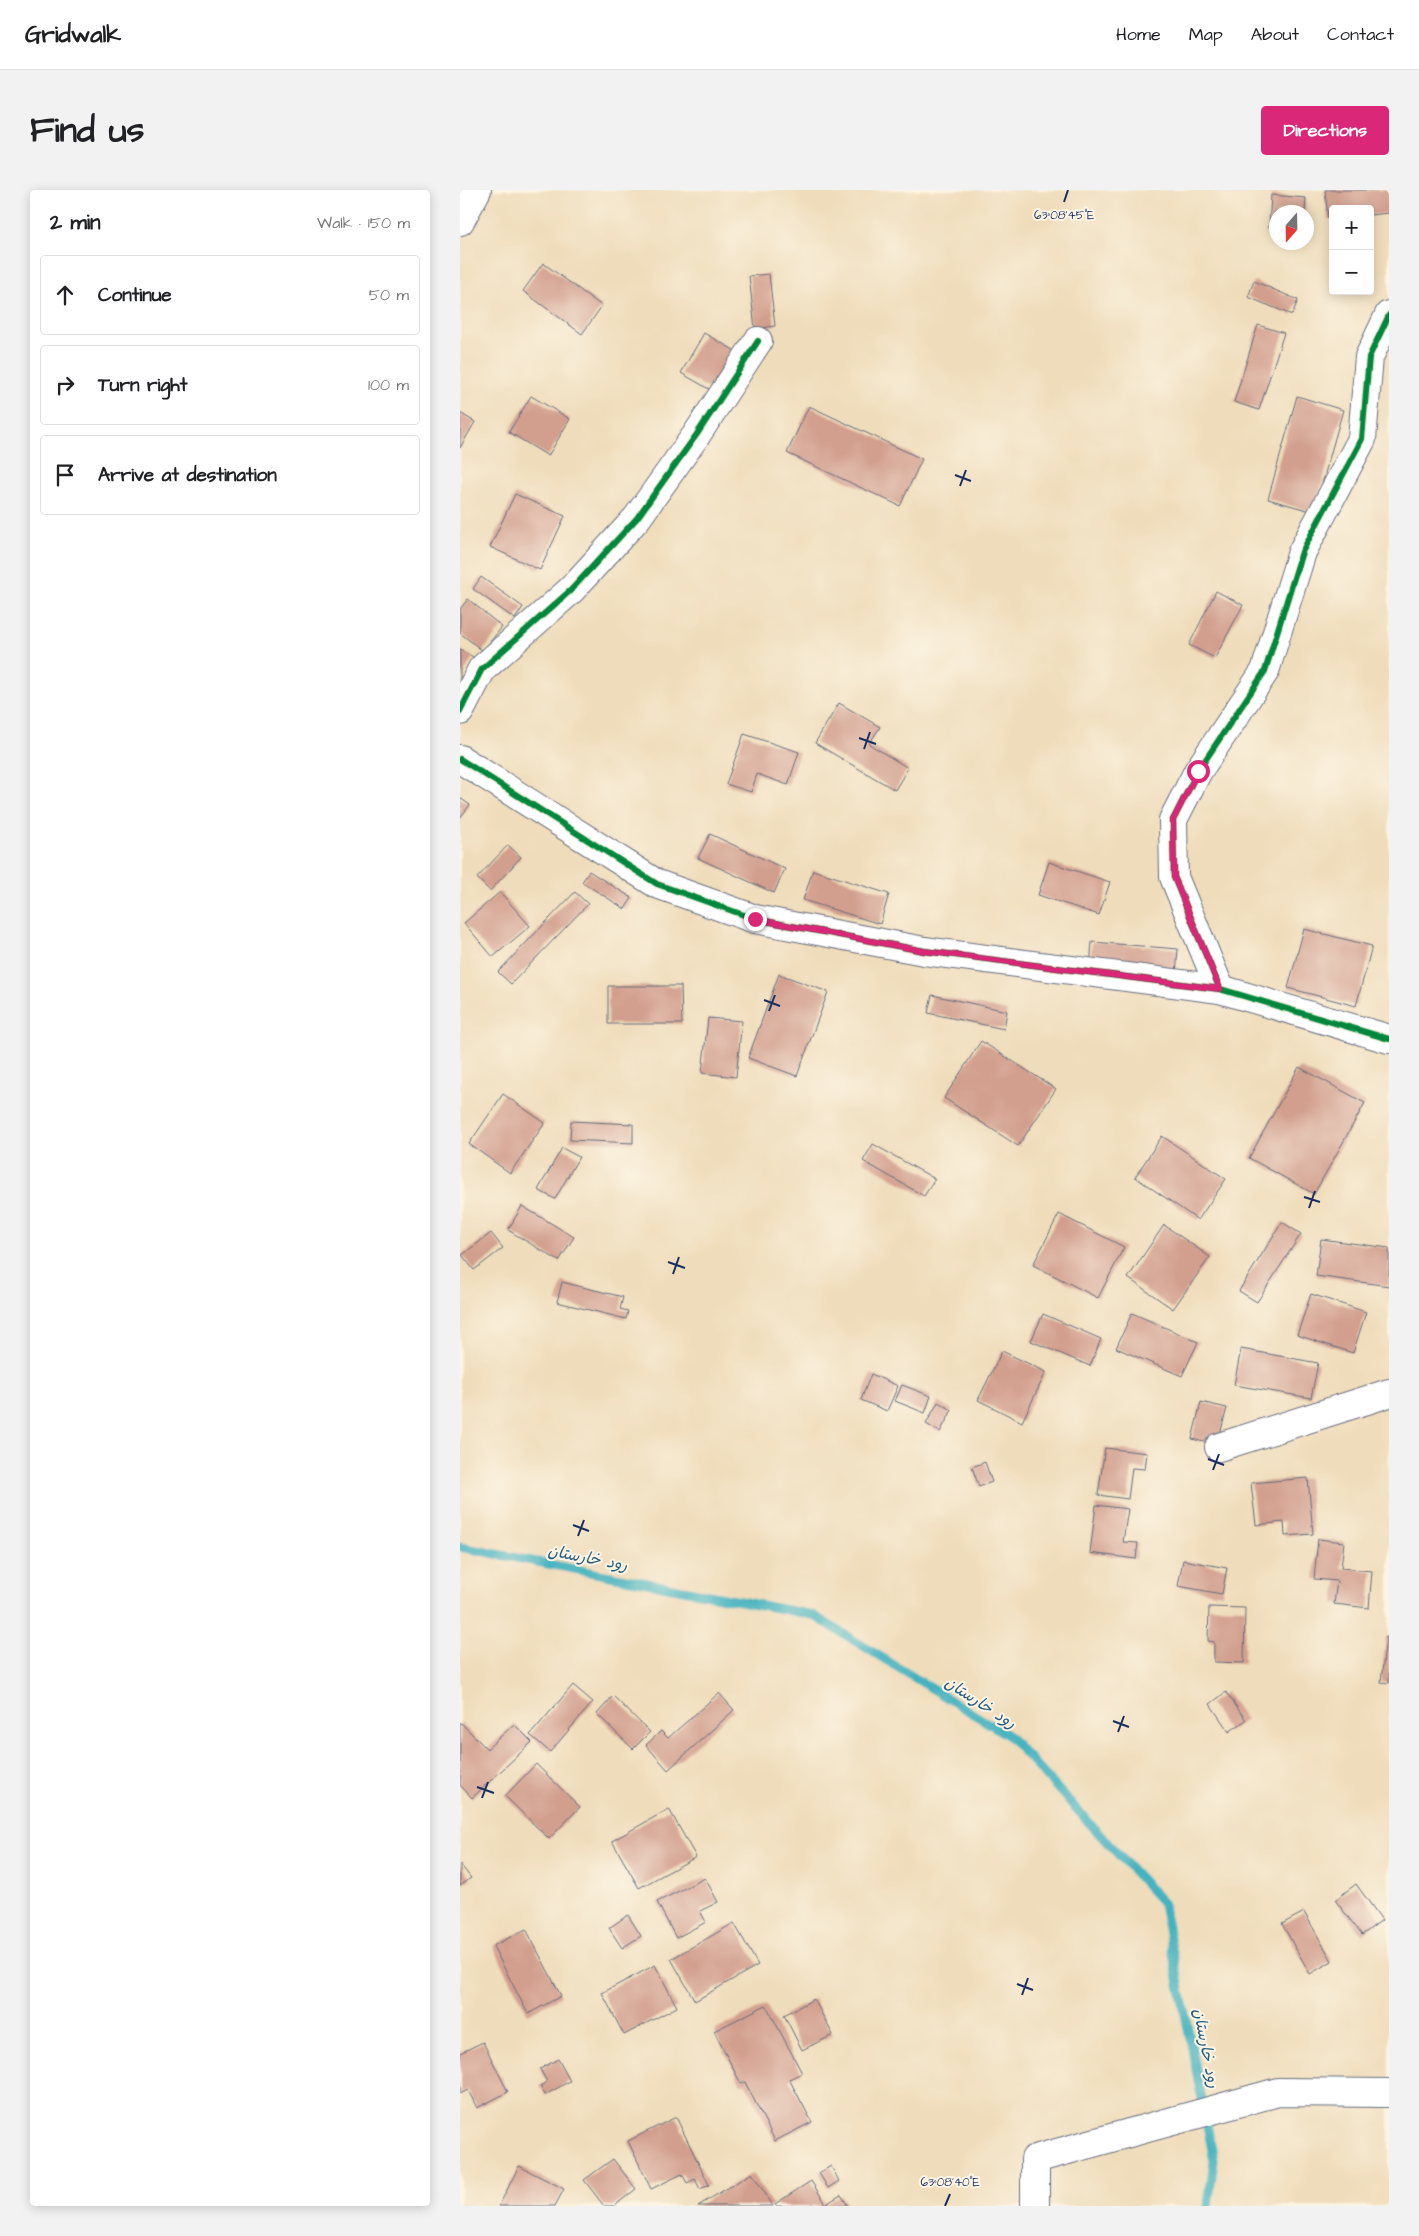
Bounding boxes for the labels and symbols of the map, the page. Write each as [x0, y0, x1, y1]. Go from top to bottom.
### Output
north arrow [1269, 205, 1314, 250]
text: 63°08'45"E [1034, 207, 1094, 224]
route start [1187, 760, 1210, 783]
route end [744, 908, 767, 931]
water label: رود خارستان [546, 1539, 630, 1576]
water label: رود خارستان [941, 1672, 1020, 1734]
water label: رود خارستان [1188, 2006, 1225, 2090]
text: 63°08'40"E [920, 2174, 980, 2191]

